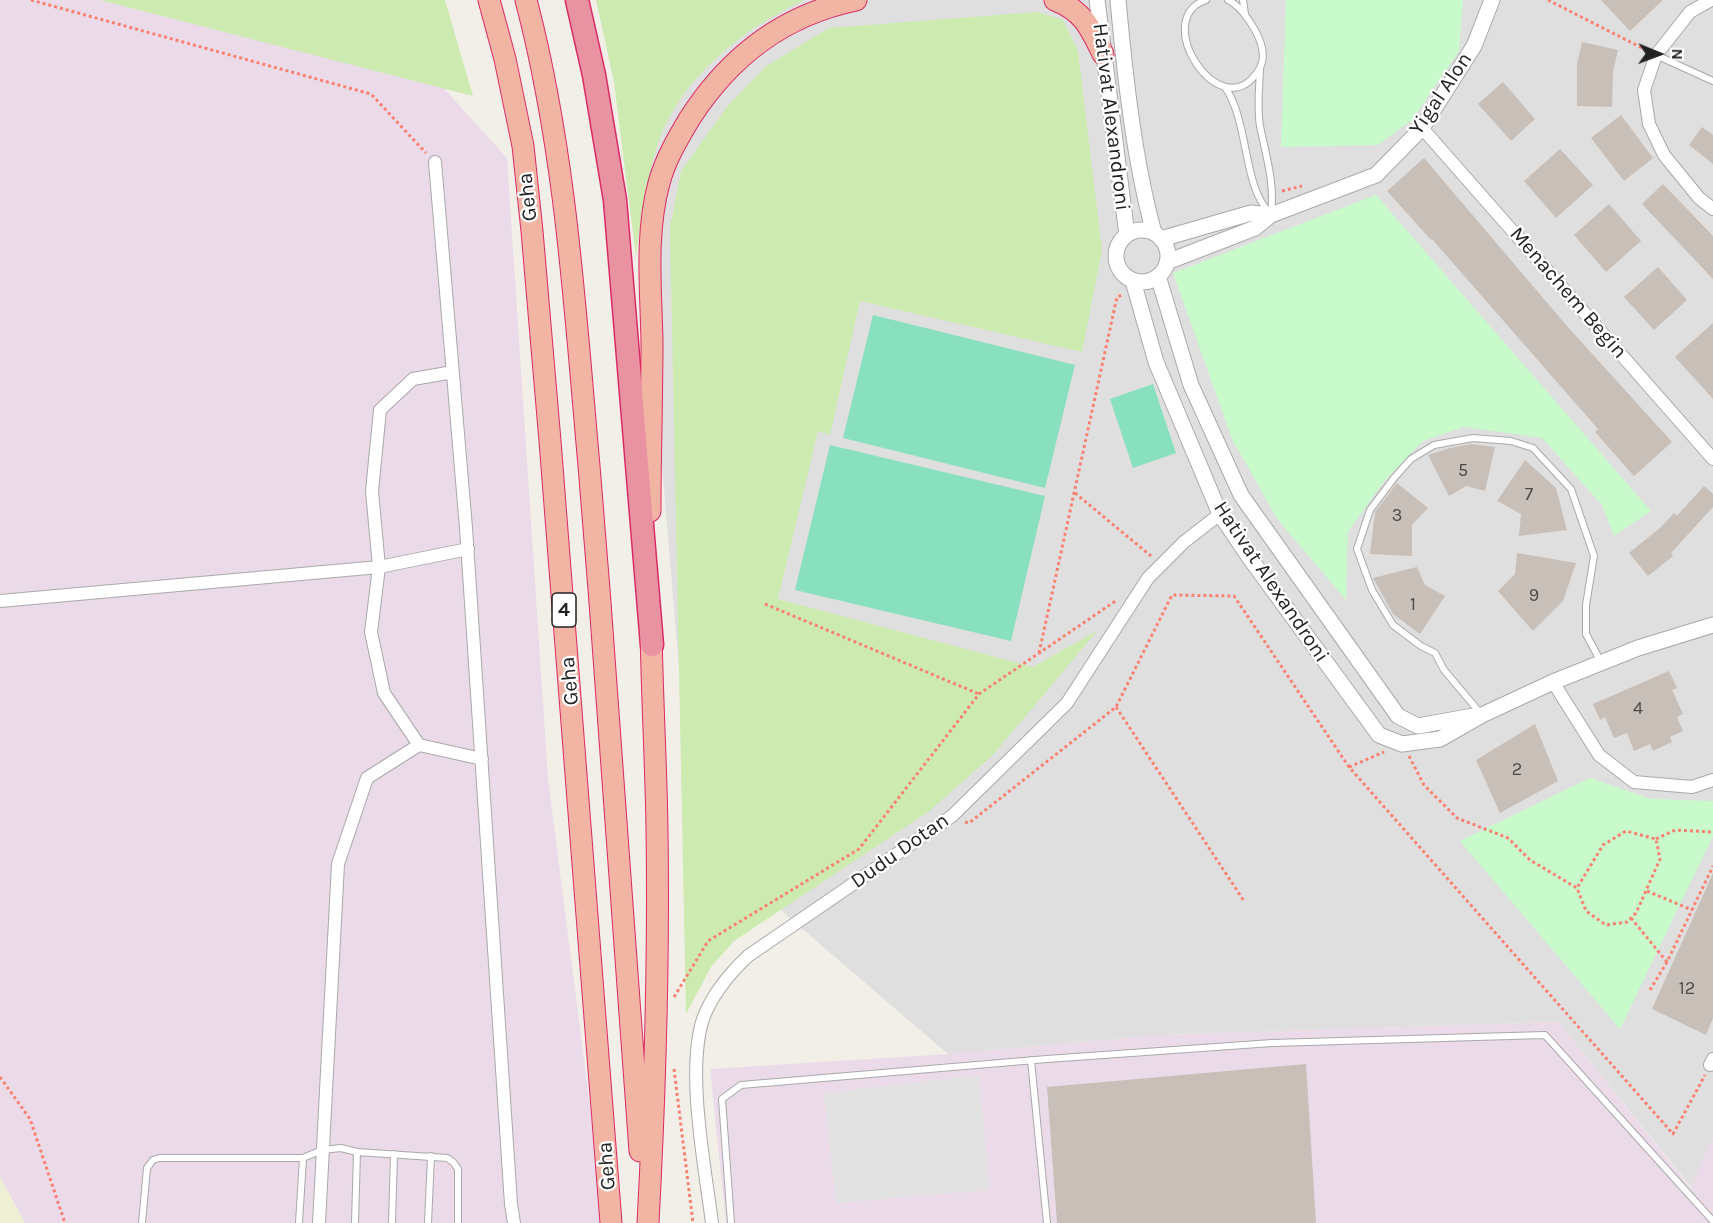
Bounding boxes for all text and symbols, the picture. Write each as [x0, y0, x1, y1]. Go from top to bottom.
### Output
street label: Hativat Alexandroni [1087, 22, 1135, 212]
north arrow [1629, 24, 1689, 84]
street label: Yigal Alon [1404, 48, 1478, 140]
text: N [1668, 48, 1687, 60]
street label: Geha [513, 172, 543, 222]
street label: Menachem Begin [1504, 222, 1632, 364]
house number: 5 [1458, 460, 1468, 482]
house number: 7 [1525, 484, 1533, 506]
street label: Hativat Alexandroni [1208, 497, 1334, 667]
house number: 3 [1392, 505, 1402, 527]
house number: 9 [1529, 585, 1539, 607]
road number: 4 [552, 593, 576, 627]
house number: 1 [1410, 594, 1416, 616]
street label: Geha [555, 656, 585, 706]
house number: 4 [1633, 698, 1643, 720]
house number: 2 [1512, 759, 1522, 781]
street label: Dudu Dotan [846, 808, 954, 894]
house number: 12 [1679, 978, 1695, 1000]
street label: Geha [593, 1141, 621, 1191]

